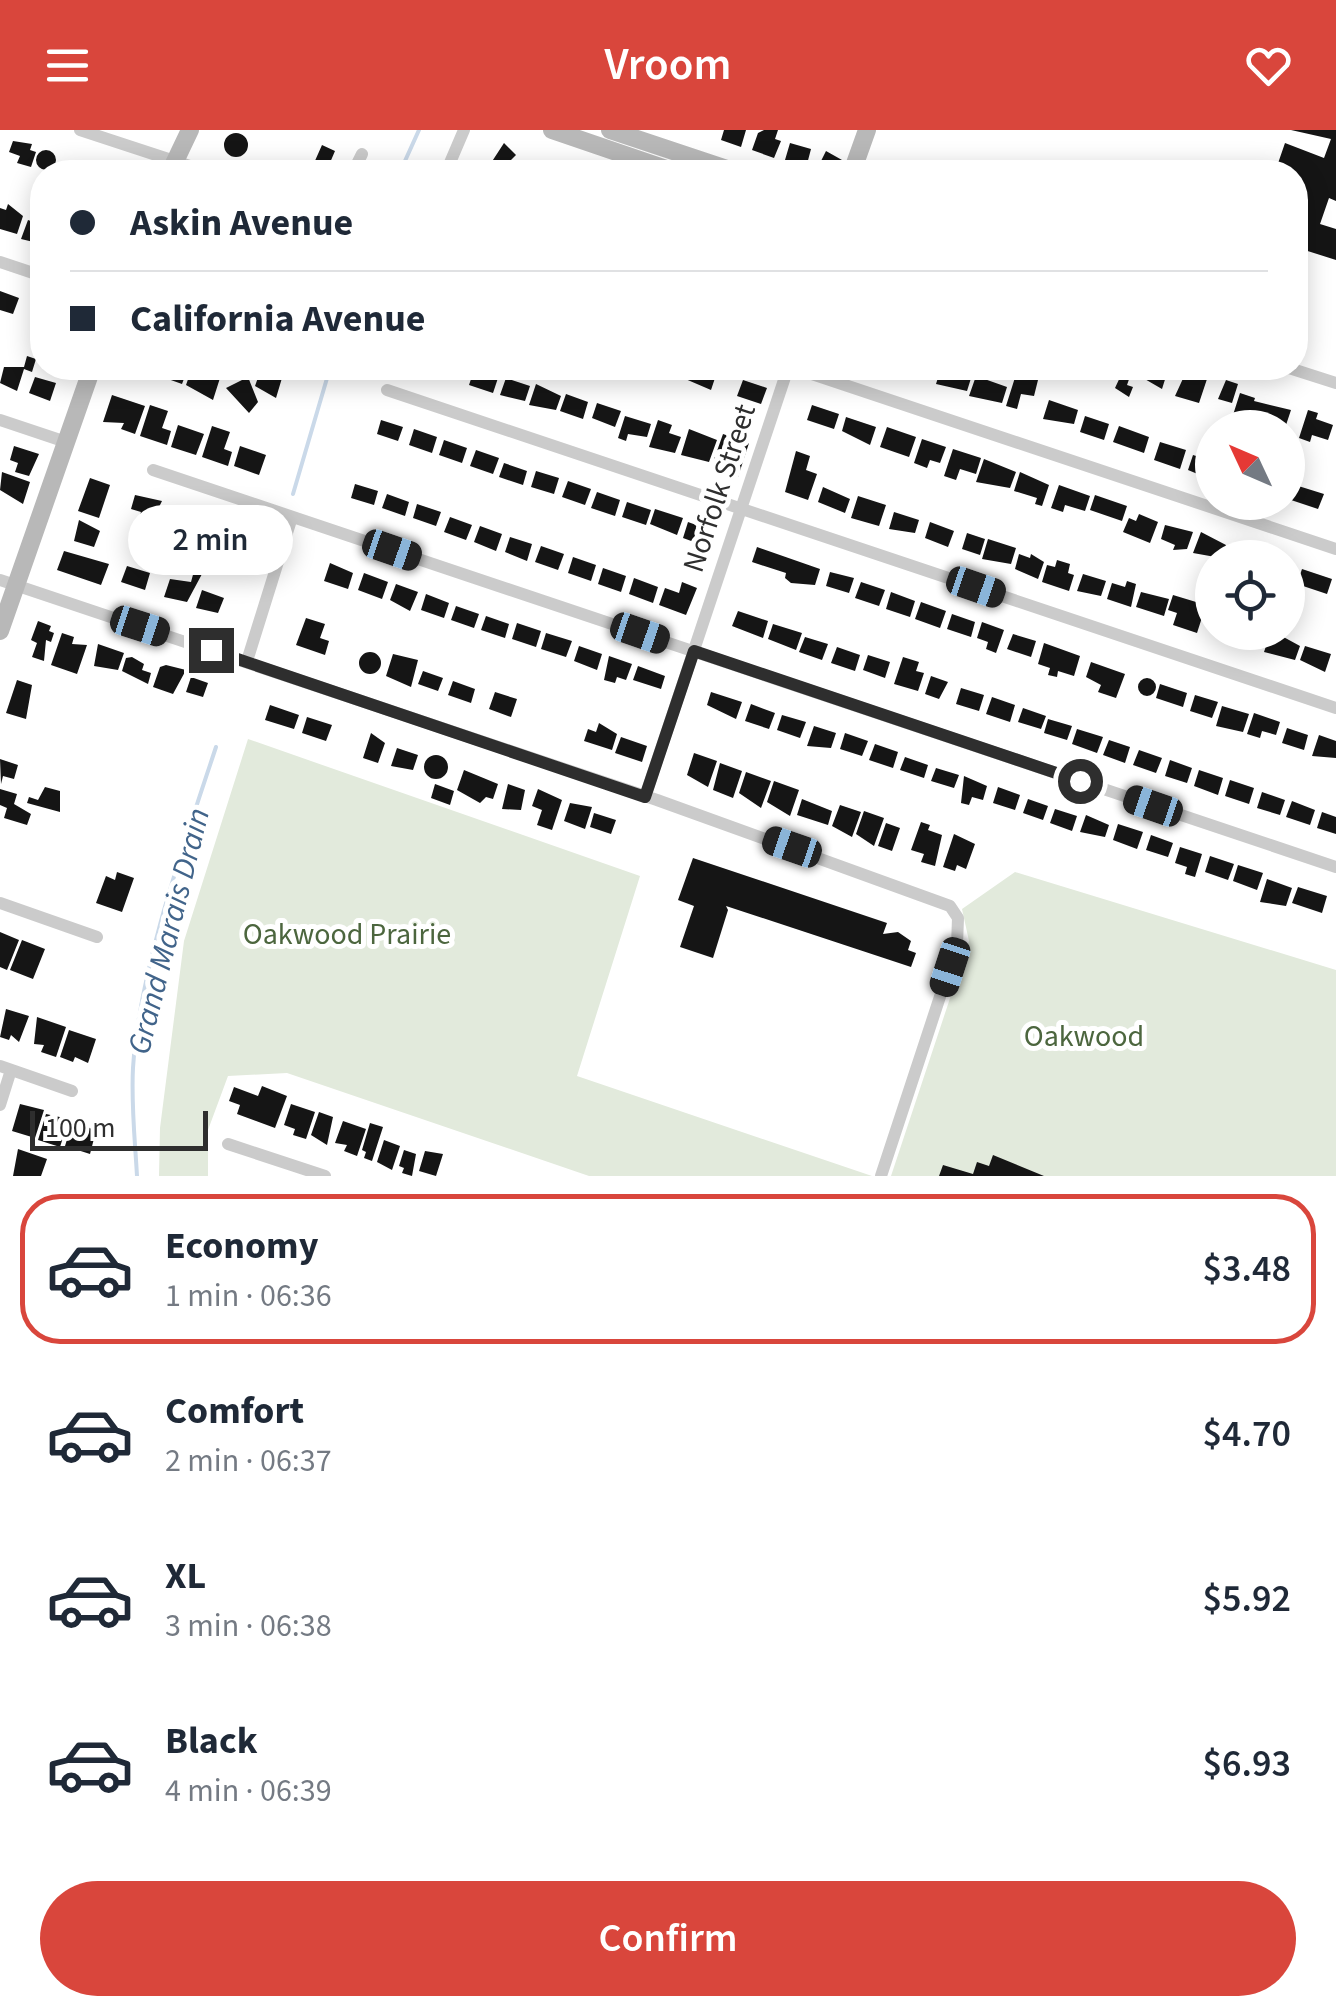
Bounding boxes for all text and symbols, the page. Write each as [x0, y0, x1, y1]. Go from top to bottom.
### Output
text: Vroom [605, 33, 731, 97]
icon: menu [40, 38, 95, 93]
icon: heart [1241, 38, 1296, 93]
text: Askin Avenue [130, 196, 353, 250]
text: California Avenue [130, 292, 426, 346]
street label: Norfolk Street [672, 399, 767, 578]
north arrow [1195, 410, 1305, 520]
map controls [1195, 410, 1305, 650]
callout: 2 min [128, 505, 294, 575]
text: 2 min [172, 517, 249, 563]
car [359, 526, 425, 574]
button: locate [1195, 540, 1305, 650]
car [943, 563, 1009, 611]
car [107, 602, 173, 650]
car [607, 609, 673, 657]
route end [189, 628, 234, 673]
route start [1058, 759, 1103, 804]
car [1120, 782, 1186, 830]
water label: Grand Marais Drain [116, 803, 222, 1059]
car [759, 823, 825, 871]
park label: Oakwood Prairie [243, 913, 451, 956]
car [926, 934, 974, 1000]
park label: Oakwood [1024, 1015, 1144, 1058]
scale bar [30, 1106, 208, 1150]
text: 100 m [45, 1108, 116, 1148]
text: Economy [165, 1219, 318, 1273]
icon: car [45, 1224, 135, 1314]
text: $3.48 [1203, 1242, 1291, 1296]
text: 1 min · 06:36 [165, 1273, 332, 1319]
text: Comfort [165, 1384, 304, 1438]
icon: car [45, 1389, 135, 1479]
text: $4.70 [1203, 1407, 1291, 1461]
text: 2 min · 06:37 [165, 1438, 332, 1484]
text: XL [165, 1549, 206, 1603]
icon: car [45, 1554, 135, 1644]
text: $5.92 [1203, 1572, 1291, 1626]
text: 3 min · 06:38 [165, 1603, 332, 1649]
text: Black [165, 1714, 258, 1768]
icon: car [45, 1719, 135, 1809]
text: $6.93 [1203, 1737, 1291, 1791]
text: 4 min · 06:39 [165, 1768, 332, 1814]
button: Confirm [40, 1881, 1296, 1996]

